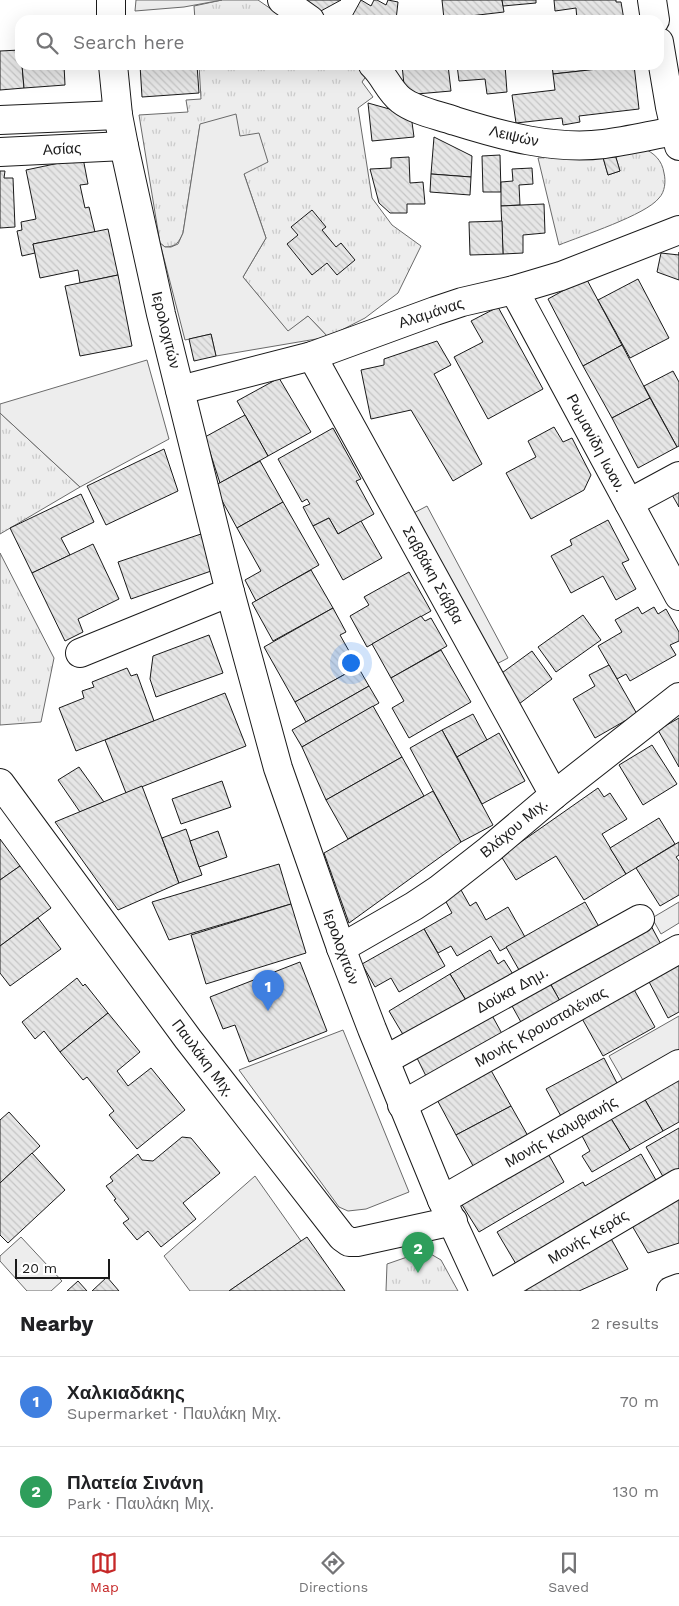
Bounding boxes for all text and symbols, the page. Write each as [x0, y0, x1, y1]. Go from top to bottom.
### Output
search box [15, 15, 664, 70]
icon: search [33, 29, 61, 57]
text: Search here [73, 31, 184, 54]
street label: Λειψών [488, 122, 540, 150]
street label: Ασίας [42, 139, 82, 159]
street label: Ιερολοχιτών [148, 290, 184, 370]
street label: Αλαμάνας [396, 294, 466, 332]
street label: Ρωμανίδη Ιωαν. [563, 391, 629, 495]
street label: Σαββάκη Σάββα [399, 523, 467, 627]
your location [338, 650, 364, 676]
street label: Βλάχου Μιχ. [477, 795, 551, 861]
street label: Ιερολοχιτών [319, 907, 363, 987]
street label: Δούκα Δημ. [473, 963, 551, 1017]
pin: 1 [252, 970, 284, 1011]
street label: Μονής Κρουσταλένιας [472, 983, 610, 1071]
street label: Παυλάκη Μιχ. [168, 1016, 238, 1100]
street label: Μονής Καλυβιανής [502, 1093, 620, 1171]
street label: Μονής Κεράς [545, 1206, 631, 1268]
pin: 2 [402, 1232, 434, 1273]
scale bar [15, 1256, 110, 1279]
text: 20 m [22, 1260, 57, 1276]
text: Nearby [20, 1311, 93, 1336]
text: 2 results [591, 1314, 659, 1333]
text: Χαλκιαδάκης [67, 1381, 185, 1404]
text: 1 [33, 1392, 39, 1411]
text: 70 m [620, 1392, 659, 1411]
text: Supermarket · Παυλάκη Μιχ. [67, 1404, 281, 1423]
text: Πλατεία Σινάνη [67, 1471, 204, 1494]
text: 2 [31, 1482, 41, 1501]
text: 130 m [613, 1482, 659, 1501]
text: Park · Παυλάκη Μιχ. [67, 1494, 214, 1513]
tab: Map [90, 1549, 119, 1595]
tab: Directions [299, 1549, 368, 1595]
tab: Saved [548, 1549, 589, 1595]

